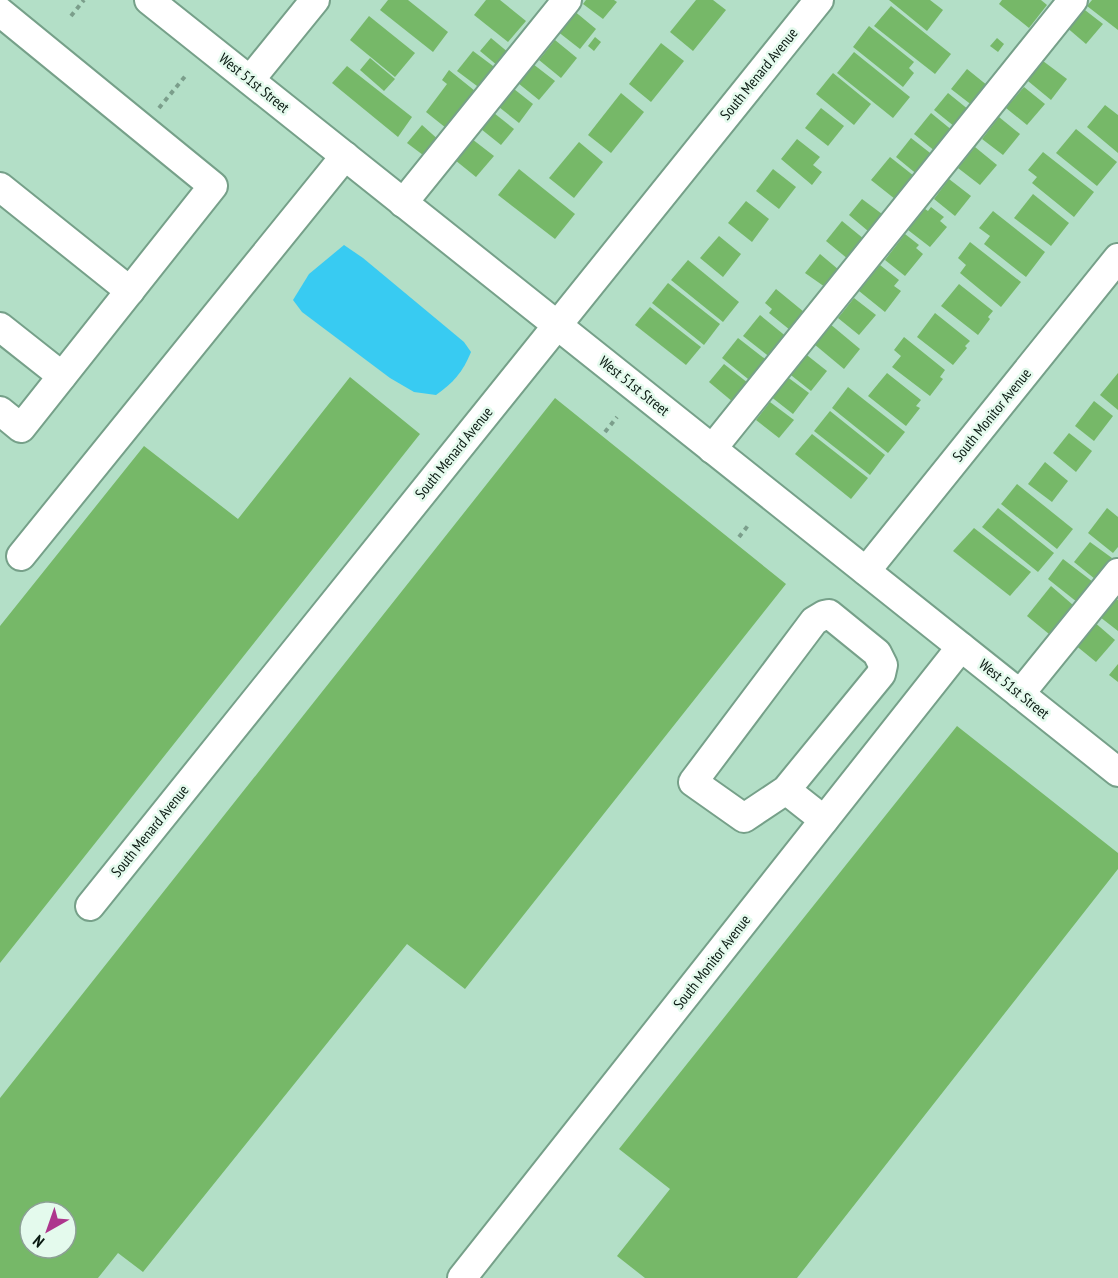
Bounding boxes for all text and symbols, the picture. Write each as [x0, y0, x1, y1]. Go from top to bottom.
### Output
street label: South Menard Avenue [716, 24, 802, 124]
street label: West 51st Street [215, 48, 293, 117]
street label: West 51st Street [595, 351, 673, 420]
street label: South Monitor Avenue [948, 364, 1035, 465]
street label: South Menard Avenue [411, 403, 497, 503]
street label: West 51st Street [975, 654, 1053, 723]
street label: South Menard Avenue [107, 781, 193, 881]
street label: South Monitor Avenue [669, 911, 754, 1013]
north arrow [18, 1200, 78, 1260]
text: N [29, 1231, 48, 1252]

